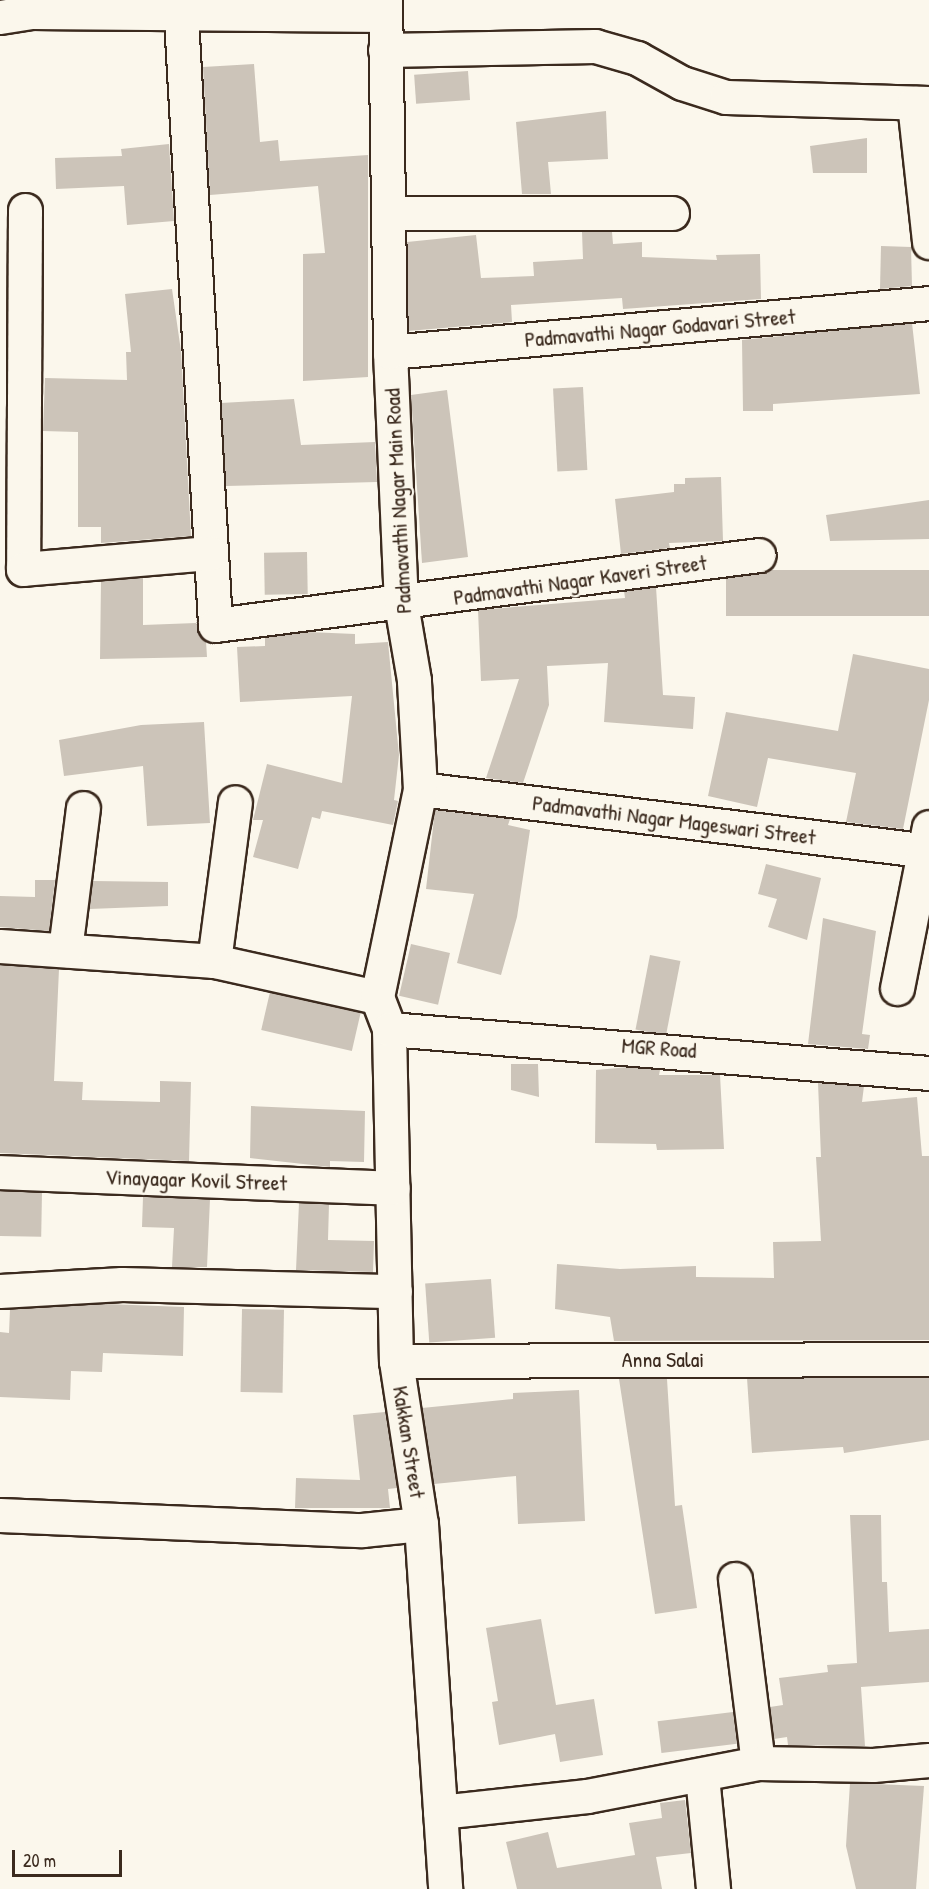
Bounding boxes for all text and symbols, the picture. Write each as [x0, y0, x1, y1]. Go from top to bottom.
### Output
street label: Padmavathi Nagar Godavari Street [524, 303, 796, 353]
street label: Padmavathi Nagar Main Road [379, 388, 417, 614]
street label: Padmavathi Nagar Kaveri Street [452, 549, 708, 611]
street label: Padmavathi Nagar Mageswari Street [531, 790, 817, 850]
street label: MGR Road [621, 1032, 697, 1064]
street label: Vinayagar Kovil Street [105, 1164, 287, 1196]
street label: Anna Salai [622, 1347, 704, 1373]
street label: Kakkan Street [387, 1384, 431, 1500]
scale bar [15, 1838, 124, 1876]
text: 20 m [23, 1848, 56, 1873]

